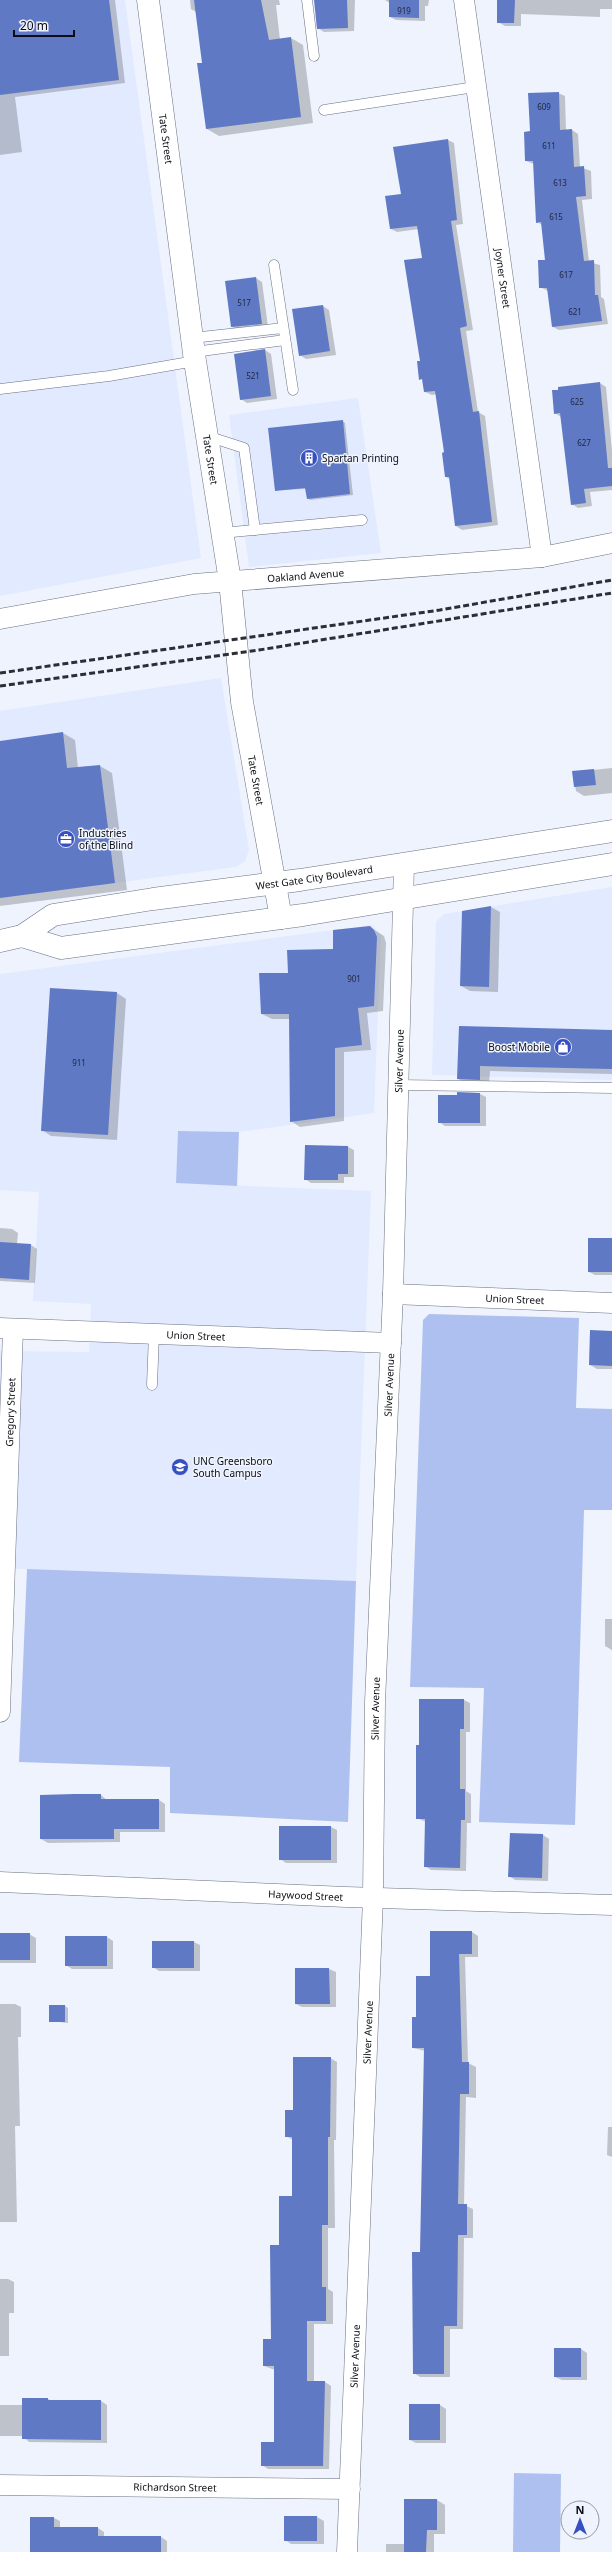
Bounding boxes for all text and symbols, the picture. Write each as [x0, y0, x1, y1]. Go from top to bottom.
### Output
house number: 919 [397, 5, 411, 16]
scale bar [14, 12, 74, 38]
text: 20 m [20, 17, 48, 34]
house number: 609 [537, 101, 551, 112]
street label: Tate Street [156, 113, 176, 165]
house number: 611 [542, 140, 556, 151]
house number: 613 [553, 177, 567, 188]
house number: 615 [549, 211, 563, 222]
street label: Joyner Street [492, 246, 514, 309]
house number: 617 [559, 269, 573, 280]
house number: 517 [237, 297, 251, 308]
house number: 621 [568, 306, 582, 317]
house number: 521 [246, 370, 260, 381]
house number: 625 [570, 396, 584, 407]
street label: Tate Street [200, 434, 222, 486]
house number: 627 [577, 437, 591, 448]
building icon: Spartan Printing [299, 448, 319, 468]
place label: Spartan Printing [322, 451, 399, 465]
street label: Oakland Avenue [267, 565, 345, 585]
street label: Tate Street [245, 754, 268, 807]
place label: Industries of the Blind [79, 826, 133, 852]
office icon: Industries of the Blind [56, 829, 76, 849]
street label: West Gate City Boulevard [255, 862, 374, 893]
house number: 901 [347, 973, 361, 984]
street label: Silver Avenue [391, 1029, 407, 1093]
shop icon: Boost Mobile [553, 1037, 573, 1057]
place label: Boost Mobile [488, 1040, 550, 1054]
house number: 911 [72, 1057, 86, 1068]
street label: Union Street [485, 1291, 545, 1307]
street label: Union Street [166, 1327, 226, 1344]
street label: Silver Avenue [381, 1353, 397, 1417]
street label: Gregory Street [2, 1377, 18, 1447]
place label: UNC Greensboro South Campus [193, 1454, 272, 1480]
school or university icon: UNC Greensboro South Campus [170, 1457, 190, 1477]
street label: Silver Avenue [368, 1676, 383, 1740]
street label: Haywood Street [268, 1887, 344, 1904]
street label: Silver Avenue [359, 2000, 376, 2064]
street label: Silver Avenue [347, 2324, 363, 2388]
street label: Richardson Street [133, 2480, 217, 2494]
north arrow [560, 2500, 600, 2540]
text: N [576, 2502, 584, 2517]

